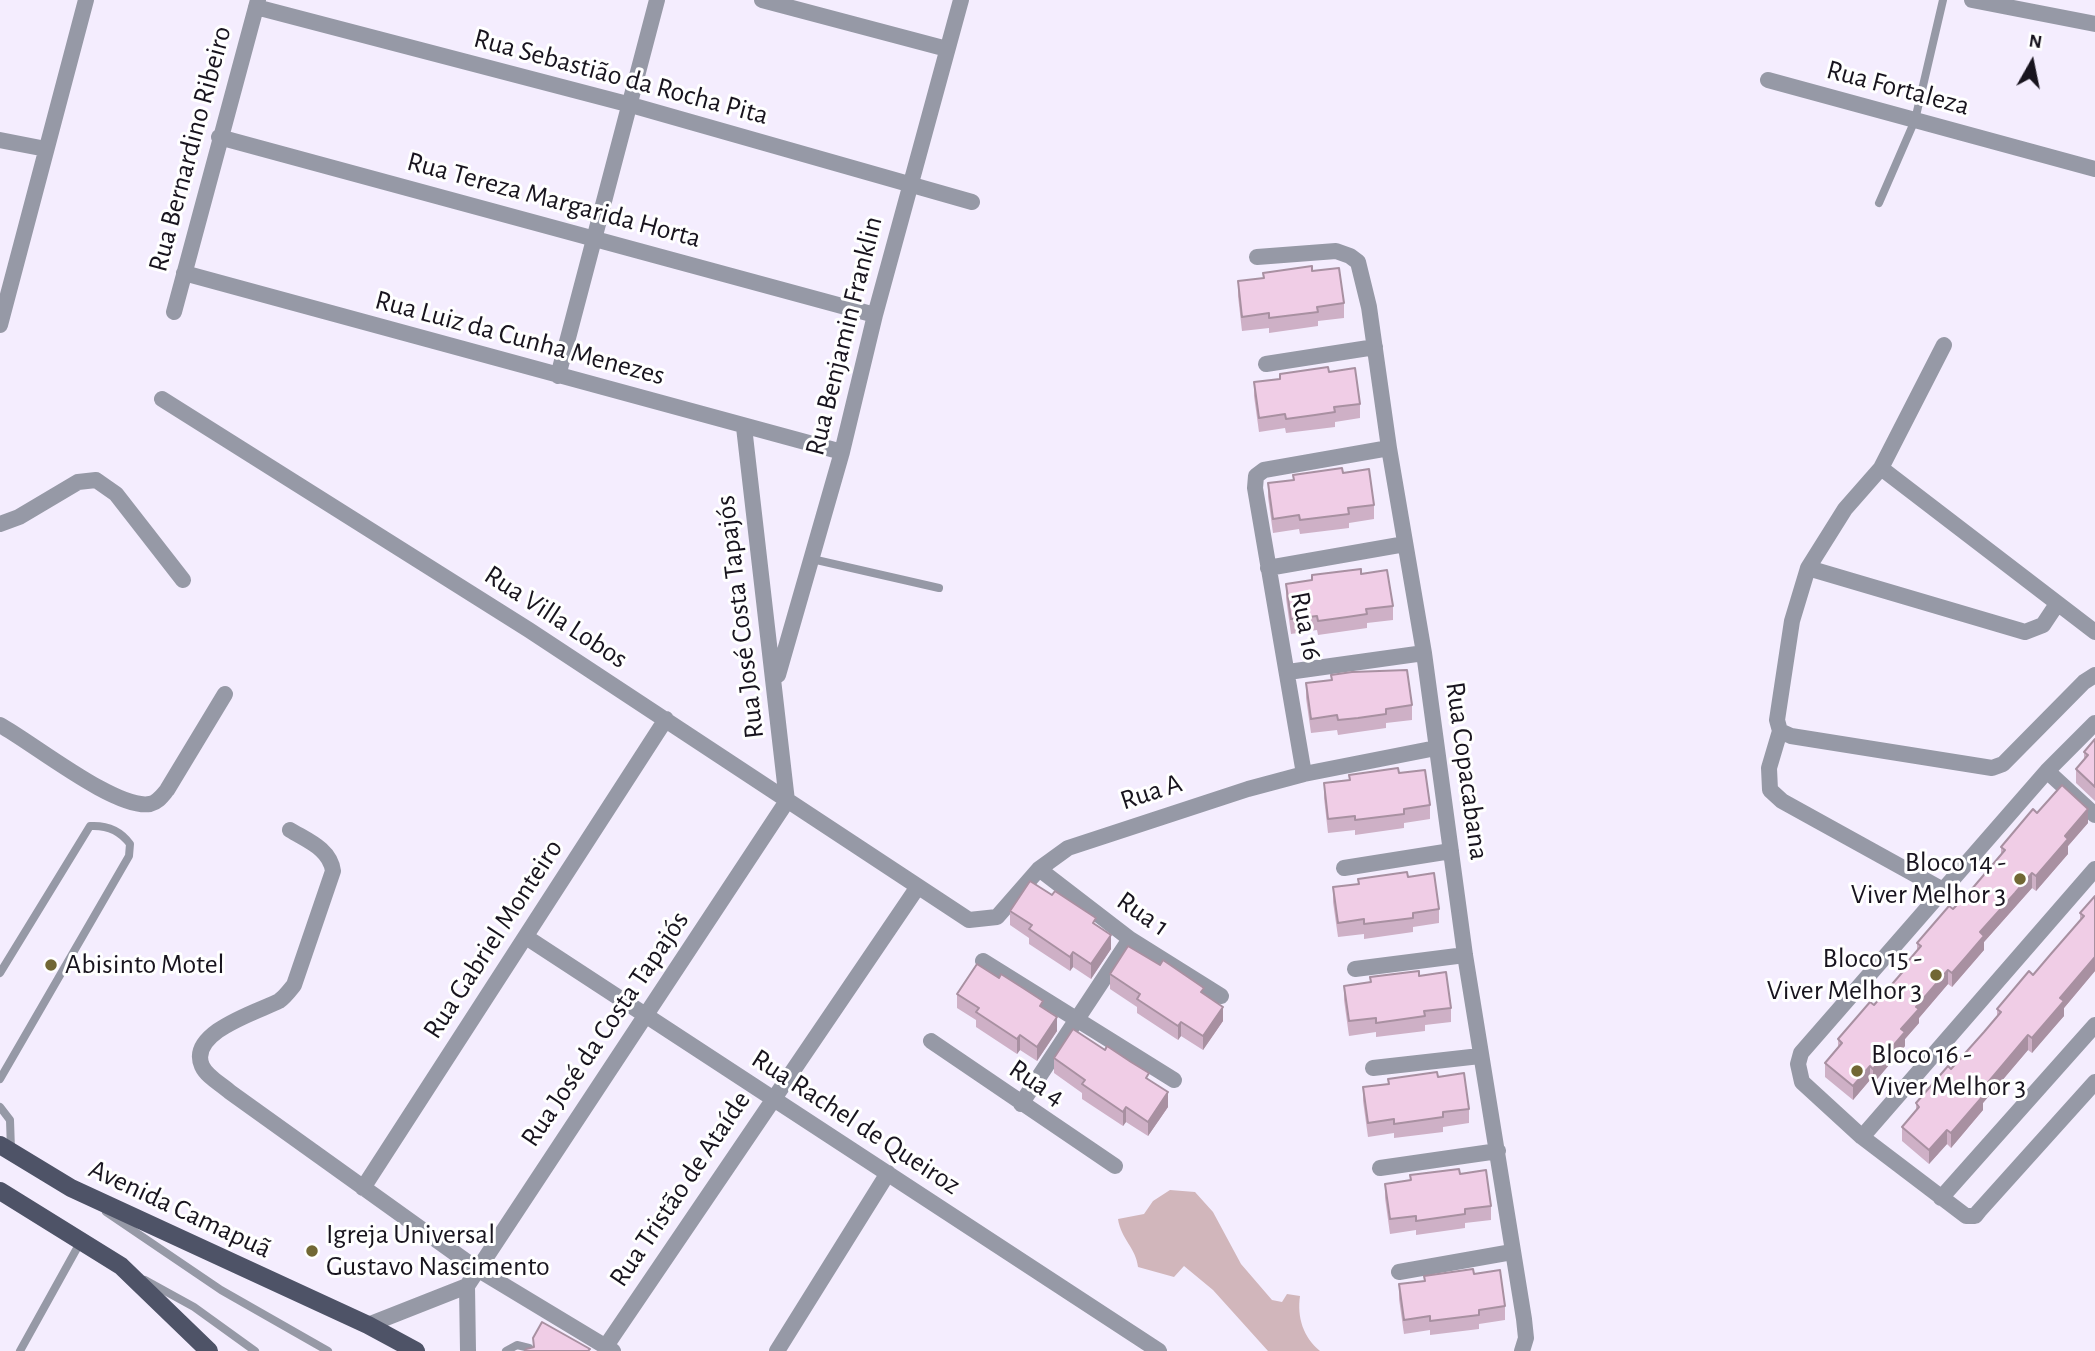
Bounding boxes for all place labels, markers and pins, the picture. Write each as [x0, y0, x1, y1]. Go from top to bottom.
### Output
place label: Bloco 14 - Viver Melhor 3 [1851, 846, 2006, 912]
marker: Bloco 14 - Viver Melhor 3 [2012, 871, 2028, 887]
place label: Bloco 15 - Viver Melhor 3 [1767, 942, 1922, 1008]
place label: Abisinto Motel [65, 948, 224, 982]
marker: Abisinto Motel [43, 957, 59, 973]
marker: Bloco 15 - Viver Melhor 3 [1928, 967, 1944, 983]
place label: Bloco 16 - Viver Melhor 3 [1871, 1038, 2026, 1104]
marker: Bloco 16 - Viver Melhor 3 [1849, 1063, 1865, 1079]
place label: Igreja Universal Gustavo Nascimento [326, 1218, 550, 1284]
marker: Igreja Universal Gustavo Nascimento [304, 1243, 320, 1259]

